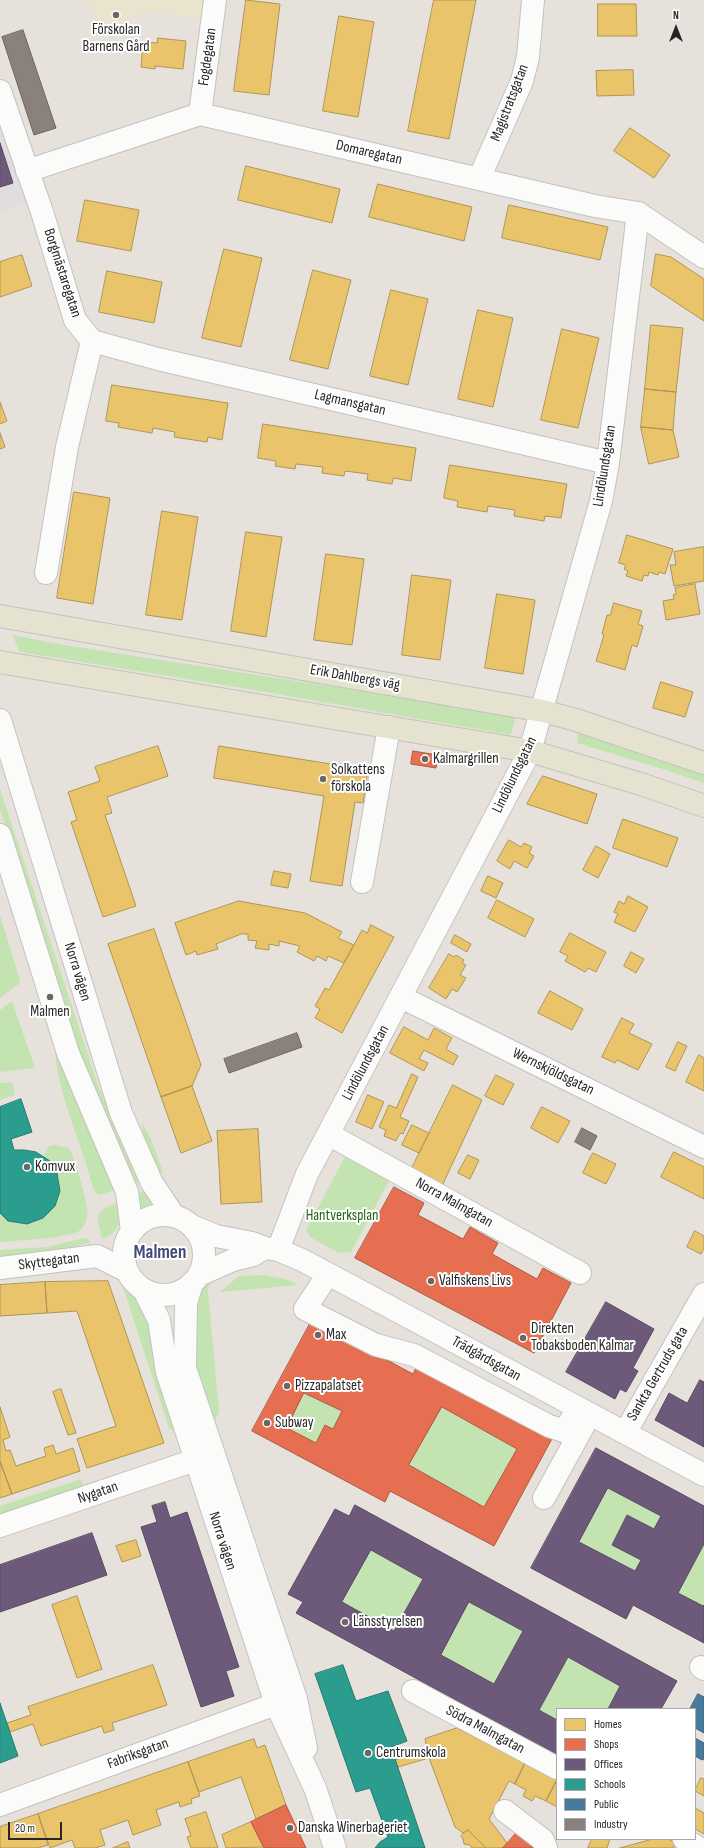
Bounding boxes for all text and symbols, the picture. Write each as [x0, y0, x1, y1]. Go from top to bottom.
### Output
north arrow [656, 8, 696, 48]
text: N [673, 9, 679, 22]
marker: Förskolan Barnens Gård [111, 10, 121, 20]
place label: Förskolan Barnens Gård [83, 21, 149, 56]
street label: Fogdegatan [195, 27, 221, 87]
street label: Magistratsgatan [487, 62, 533, 144]
street label: Domaregatan [334, 137, 404, 169]
street label: Borgmästaregatan [39, 226, 85, 320]
street label: Lagmansgatan [313, 386, 387, 420]
street label: Lindölundsgatan [590, 424, 620, 508]
street label: Erik Dahlbergs väg [309, 661, 401, 695]
street label: Lindölundsgatan [489, 734, 541, 816]
place label: Kalmargrillen [433, 750, 499, 768]
marker: Kalmargrillen [420, 754, 430, 764]
place label: Solkattens förskola [331, 761, 385, 796]
marker: Solkattens förskola [318, 774, 328, 784]
street label: Norra vägen [60, 941, 94, 1003]
marker: Malmen [45, 992, 55, 1002]
place label: Malmen [30, 1003, 70, 1021]
street label: Lindölundsgatan [339, 1022, 393, 1104]
street label: Wernskjöldsgatan [509, 1044, 597, 1100]
place label: Komvux [35, 1158, 75, 1176]
marker: Komvux [22, 1162, 32, 1172]
street label: Norra Malmgatan [412, 1174, 496, 1232]
park label: Hantverksplan [306, 1207, 378, 1225]
district label: Malmen [134, 1242, 186, 1264]
street label: Skyttegatan [17, 1249, 81, 1275]
place label: Valfiskens Livs [439, 1272, 511, 1290]
marker: Valfiskens Livs [426, 1276, 436, 1286]
place label: Direkten Tobaksboden Kalmar [531, 1320, 634, 1355]
street label: Sankta Gertruds gata [624, 1324, 692, 1424]
place label: Max [326, 1326, 346, 1344]
marker: Max [313, 1330, 323, 1340]
street label: Trädgårdsgatan [448, 1333, 524, 1385]
marker: Direkten Tobaksboden Kalmar [518, 1333, 528, 1343]
place label: Pizzapalatset [295, 1377, 362, 1395]
marker: Pizzapalatset [282, 1381, 292, 1391]
place label: Subway [275, 1414, 314, 1432]
marker: Subway [262, 1418, 272, 1428]
street label: Nygatan [76, 1478, 120, 1508]
street label: Norra vägen [204, 1510, 240, 1572]
place label: Länsstyrelsen [353, 1613, 422, 1631]
marker: Länsstyrelsen [340, 1617, 350, 1627]
street label: Södra Malmgatan [443, 1702, 527, 1758]
legend [556, 1708, 696, 1840]
text: Homes [594, 1717, 622, 1732]
street label: Fabriksgatan [105, 1735, 171, 1773]
text: Shops [594, 1737, 619, 1752]
place label: Centrumskola [376, 1744, 446, 1762]
marker: Centrumskola [363, 1748, 373, 1758]
text: Offices [594, 1757, 623, 1772]
text: Schools [594, 1777, 626, 1792]
text: Public [594, 1797, 619, 1812]
scale bar [10, 1814, 64, 1840]
text: Industry [594, 1817, 628, 1832]
place label: Danska Winerbageriet [298, 1819, 408, 1837]
text: 20 m [15, 1821, 35, 1836]
marker: Danska Winerbageriet [285, 1823, 295, 1833]

